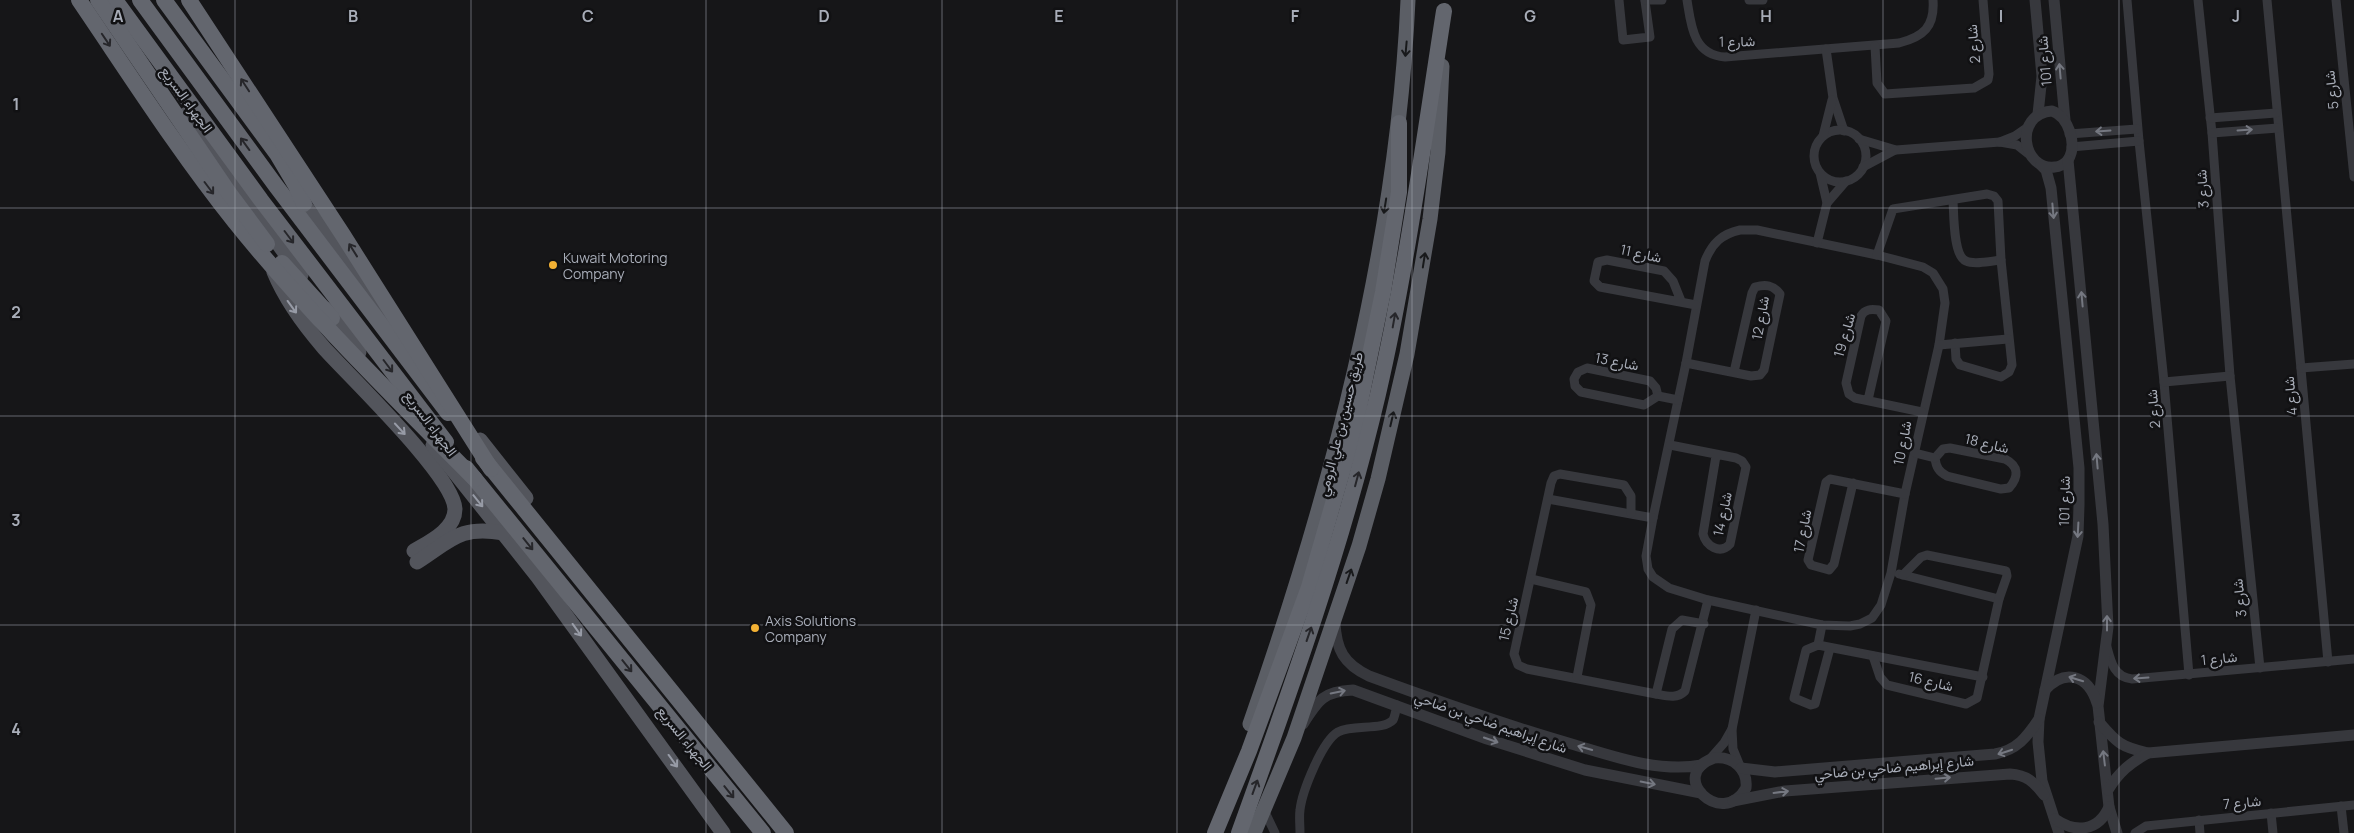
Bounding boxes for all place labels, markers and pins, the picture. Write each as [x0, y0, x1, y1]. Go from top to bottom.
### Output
place label: Kuwait Motoring Company [563, 248, 668, 283]
marker: Kuwait Motoring Company [547, 259, 559, 271]
place label: Axis Solutions Company [765, 611, 856, 646]
marker: Axis Solutions Company [749, 622, 761, 634]

